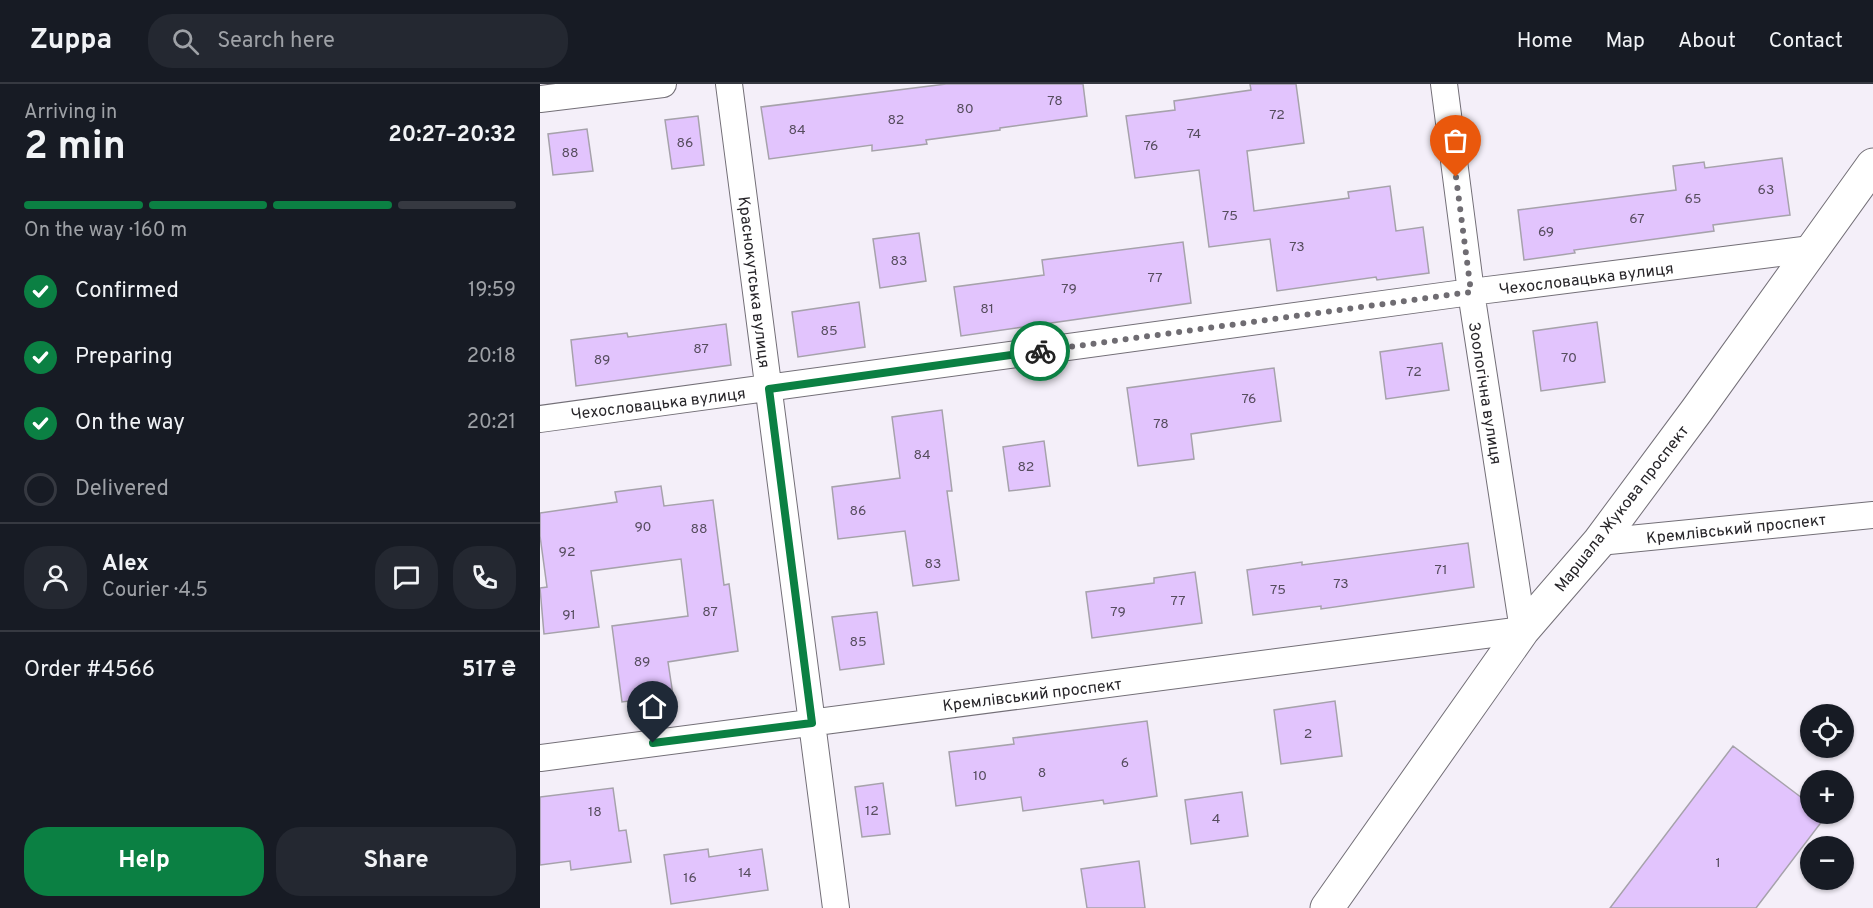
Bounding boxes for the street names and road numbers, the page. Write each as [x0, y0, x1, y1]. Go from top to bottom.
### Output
street label: Краснокутська вулиця [733, 195, 773, 369]
street label: Чехословацька вулиця [1498, 259, 1675, 301]
street label: Зоологічна вулиця [1463, 321, 1505, 466]
street label: Чехословацька вулиця [570, 384, 747, 426]
street label: Маршала Жукова проспект [1551, 422, 1694, 597]
street label: Кремлівський проспект [1645, 511, 1827, 549]
street label: Кремлівський проспект [941, 675, 1123, 717]

